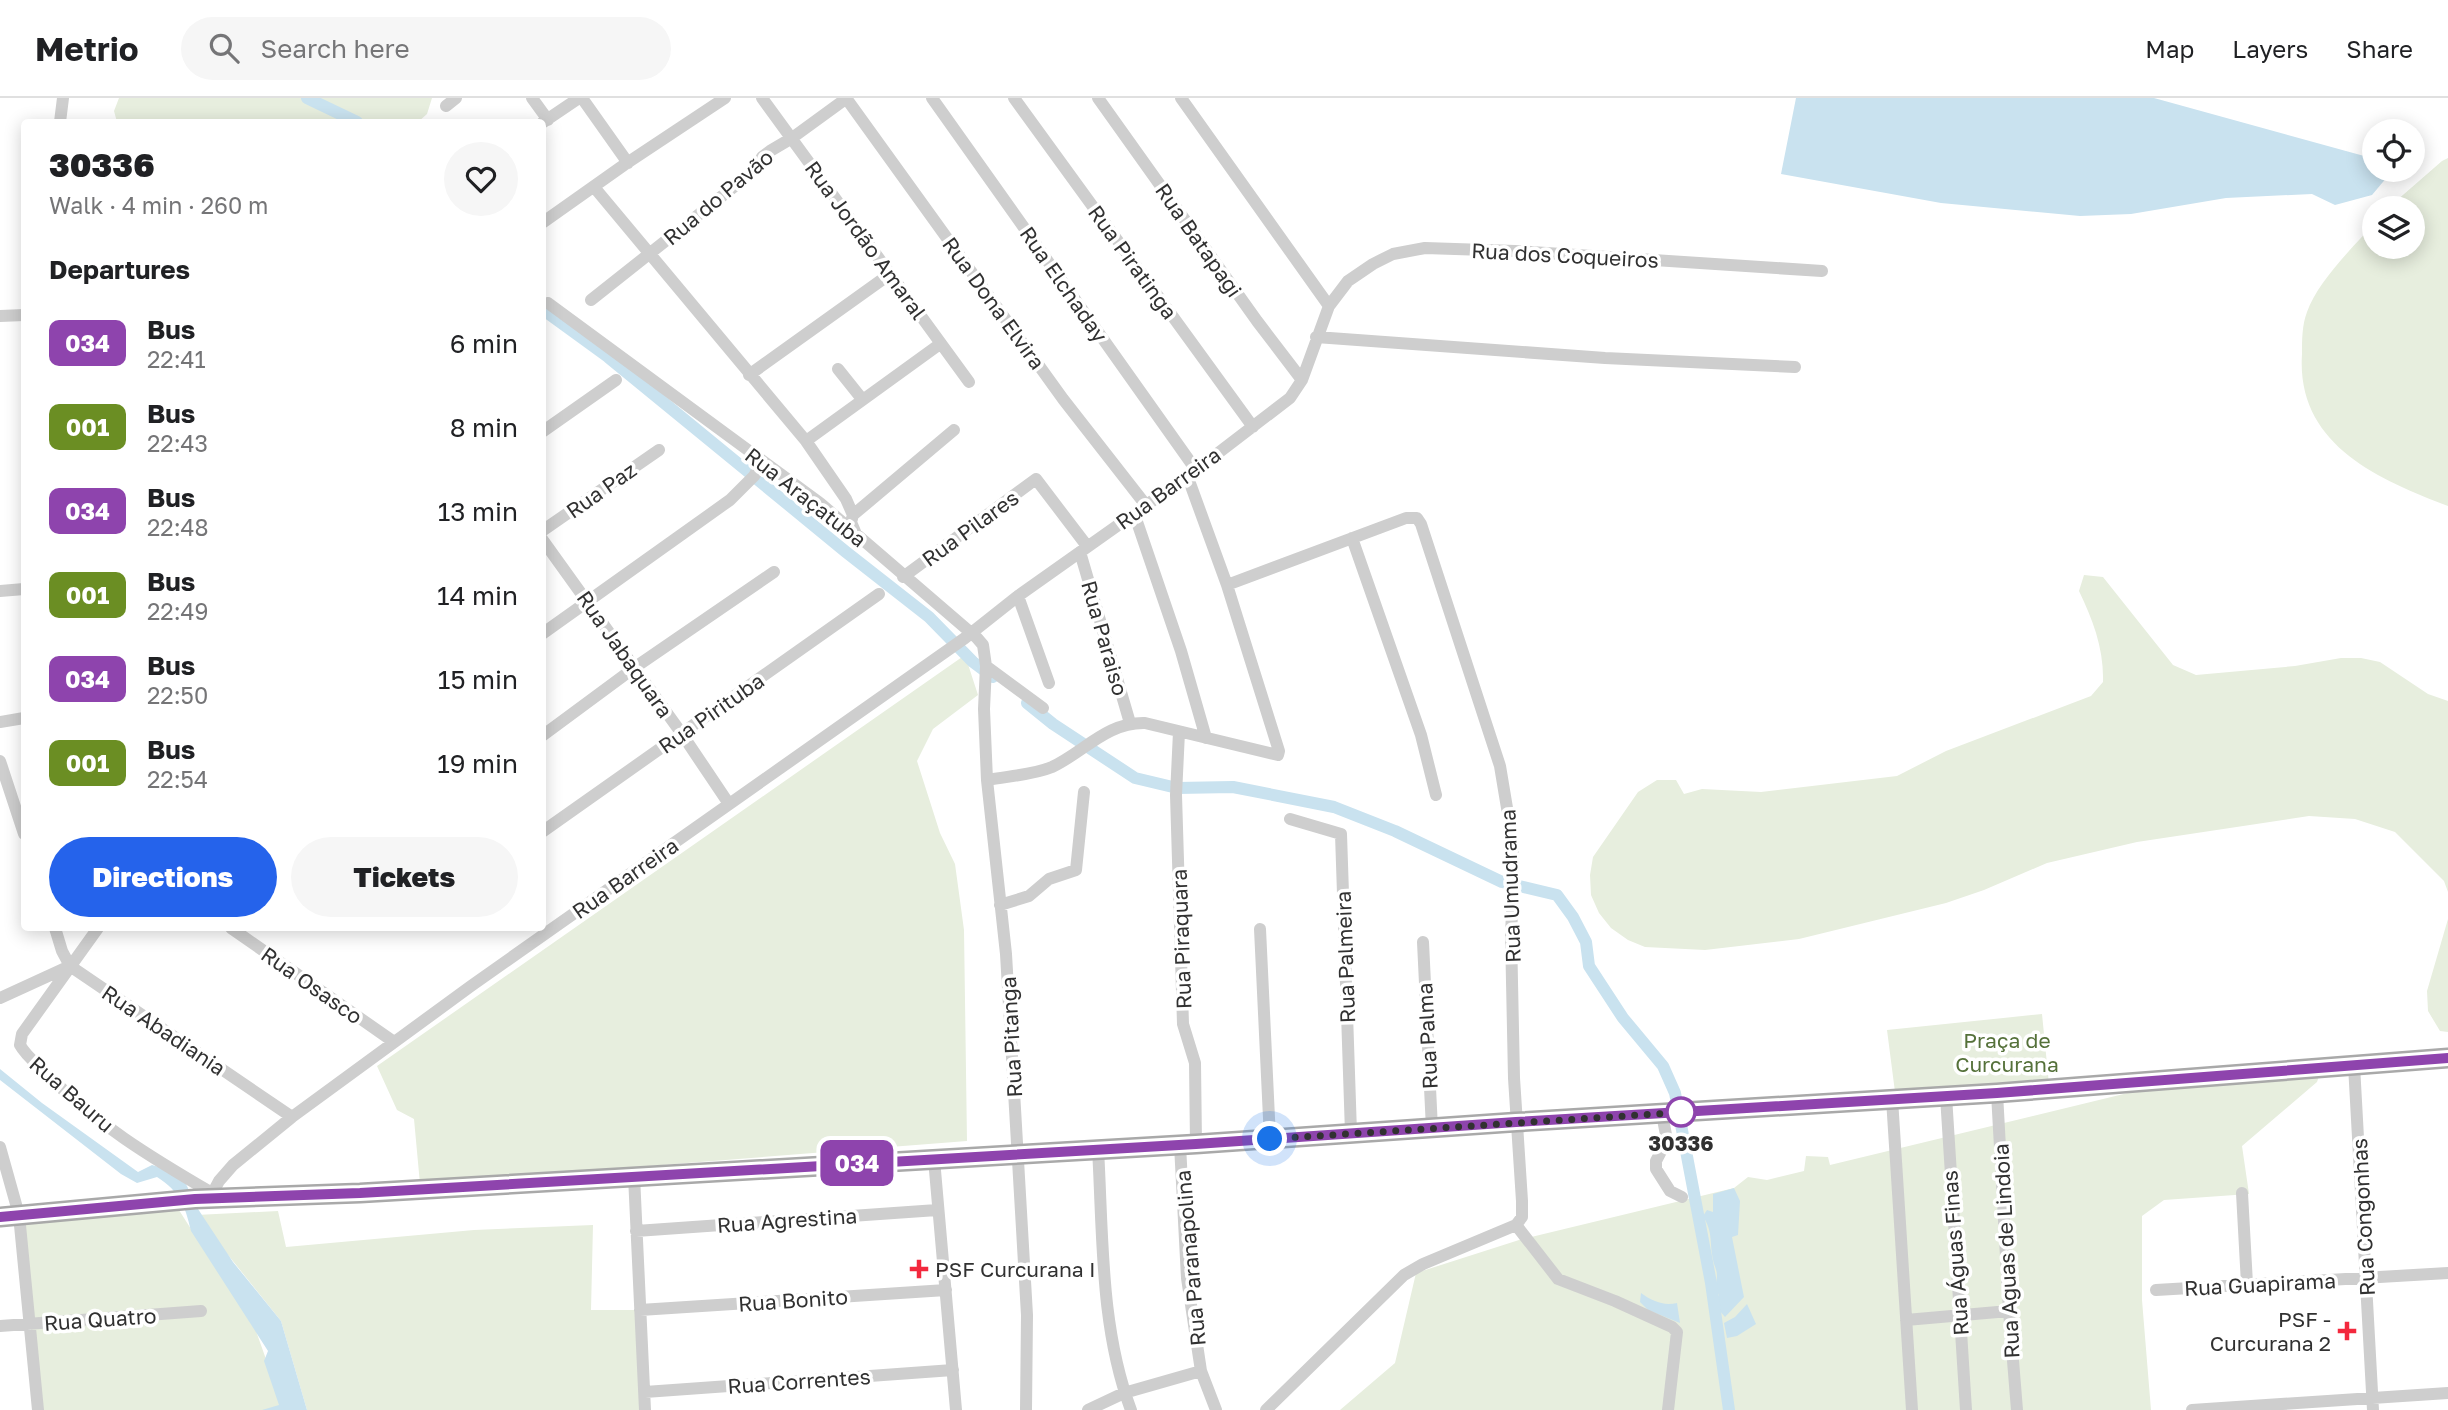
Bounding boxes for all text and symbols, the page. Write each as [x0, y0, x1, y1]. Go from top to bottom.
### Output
search box [181, 17, 671, 80]
text: Metrio [35, 29, 139, 68]
icon: search [205, 29, 243, 67]
text: Search here [261, 33, 410, 64]
text: Map [2145, 34, 2194, 63]
text: Layers [2232, 34, 2308, 63]
text: Share [2346, 34, 2413, 63]
map controls [2362, 119, 2425, 259]
button: locate [2362, 119, 2425, 182]
button: heart [444, 142, 518, 216]
street label: Rua do Pavão [658, 144, 778, 250]
text: 30336 [49, 145, 155, 184]
street label: Rua Jordão Amaral [800, 156, 932, 324]
street label: Rua Batapagi [1150, 178, 1248, 302]
text: Walk · 4 min · 260 m [49, 191, 268, 219]
button: layers [2362, 196, 2425, 259]
street label: Rua Piratinga [1083, 200, 1183, 324]
street label: Rua Elchaday [1015, 221, 1114, 347]
street label: Rua Dona Elvira [937, 232, 1051, 374]
street label: Rua dos Coqueiros [1471, 237, 1659, 273]
text: Departures [49, 254, 190, 285]
text: Bus [147, 314, 195, 345]
text: 034 [65, 328, 110, 357]
text: 6 min [450, 328, 518, 359]
text: 22:41 [147, 345, 206, 373]
text: Bus [147, 398, 195, 429]
text: 001 [66, 412, 109, 441]
text: 8 min [450, 412, 518, 443]
text: 22:43 [147, 429, 208, 457]
street label: Rua Barreira [1110, 441, 1226, 535]
street label: Rua Araçatuba [740, 442, 872, 552]
street label: Rua Paz [561, 456, 641, 524]
text: Bus [147, 482, 195, 513]
street label: Rua Pilares [917, 484, 1023, 572]
text: 034 [65, 496, 110, 525]
text: 13 min [438, 496, 518, 527]
text: 22:48 [147, 513, 209, 541]
text: Bus [147, 566, 195, 597]
street label: Rua Paraiso [1076, 578, 1134, 698]
text: 001 [66, 580, 109, 609]
text: 14 min [437, 580, 518, 611]
street label: Rua Jabaquara [572, 585, 678, 723]
text: 22:49 [147, 597, 209, 625]
text: Bus [147, 650, 195, 681]
text: 034 [65, 664, 110, 693]
text: 15 min [438, 664, 518, 695]
street label: Rua Pirituba [653, 667, 769, 759]
text: 22:50 [147, 681, 208, 709]
text: Bus [147, 734, 195, 765]
text: 001 [66, 748, 109, 777]
text: 19 min [437, 748, 518, 779]
text: 22:54 [147, 765, 208, 793]
street label: Rua Umudrama [1494, 809, 1526, 963]
street label: Rua Barreira [567, 832, 683, 924]
button: Directions [49, 837, 277, 917]
button: Tickets [291, 837, 518, 917]
street label: Rua Piraquara [1166, 868, 1196, 1010]
street label: Rua Palmeira [1330, 891, 1360, 1023]
street label: Rua Osasco [256, 941, 368, 1029]
street label: Rua Pitanga [995, 976, 1027, 1098]
street label: Rua Abadiania [97, 979, 231, 1081]
street label: Rua Palma [1411, 982, 1443, 1090]
park label: Praça de Curcurana [1955, 1027, 2059, 1077]
street label: Rua Bauru [25, 1050, 119, 1138]
marker: 30336 [1666, 1097, 1696, 1127]
your location [1252, 1121, 1287, 1156]
place label: 30336 [1648, 1130, 1714, 1156]
street label: Rua Congonhas [2346, 1138, 2380, 1296]
line badge: 034 [817, 1140, 897, 1186]
street label: Rua Aguas de Lindoia [1987, 1143, 2025, 1359]
text: 034 [834, 1148, 880, 1177]
street label: Rua Paranapolina [1169, 1169, 1211, 1347]
street label: Rua Águas Finas [1936, 1170, 1974, 1336]
street label: Rua Agrestina [716, 1202, 858, 1238]
place label: PSF Curcurana I [935, 1256, 1096, 1282]
marker: PSF Curcurana I [909, 1259, 929, 1279]
street label: Rua Guapirama [2183, 1267, 2337, 1301]
street label: Rua Bonito [737, 1283, 849, 1317]
street label: Rua Quatro [43, 1302, 157, 1336]
place label: PSF - Curcurana 2 [2210, 1306, 2331, 1356]
marker: PSF - Curcurana 2 [2337, 1321, 2357, 1341]
street label: Rua Correntes [727, 1363, 871, 1399]

